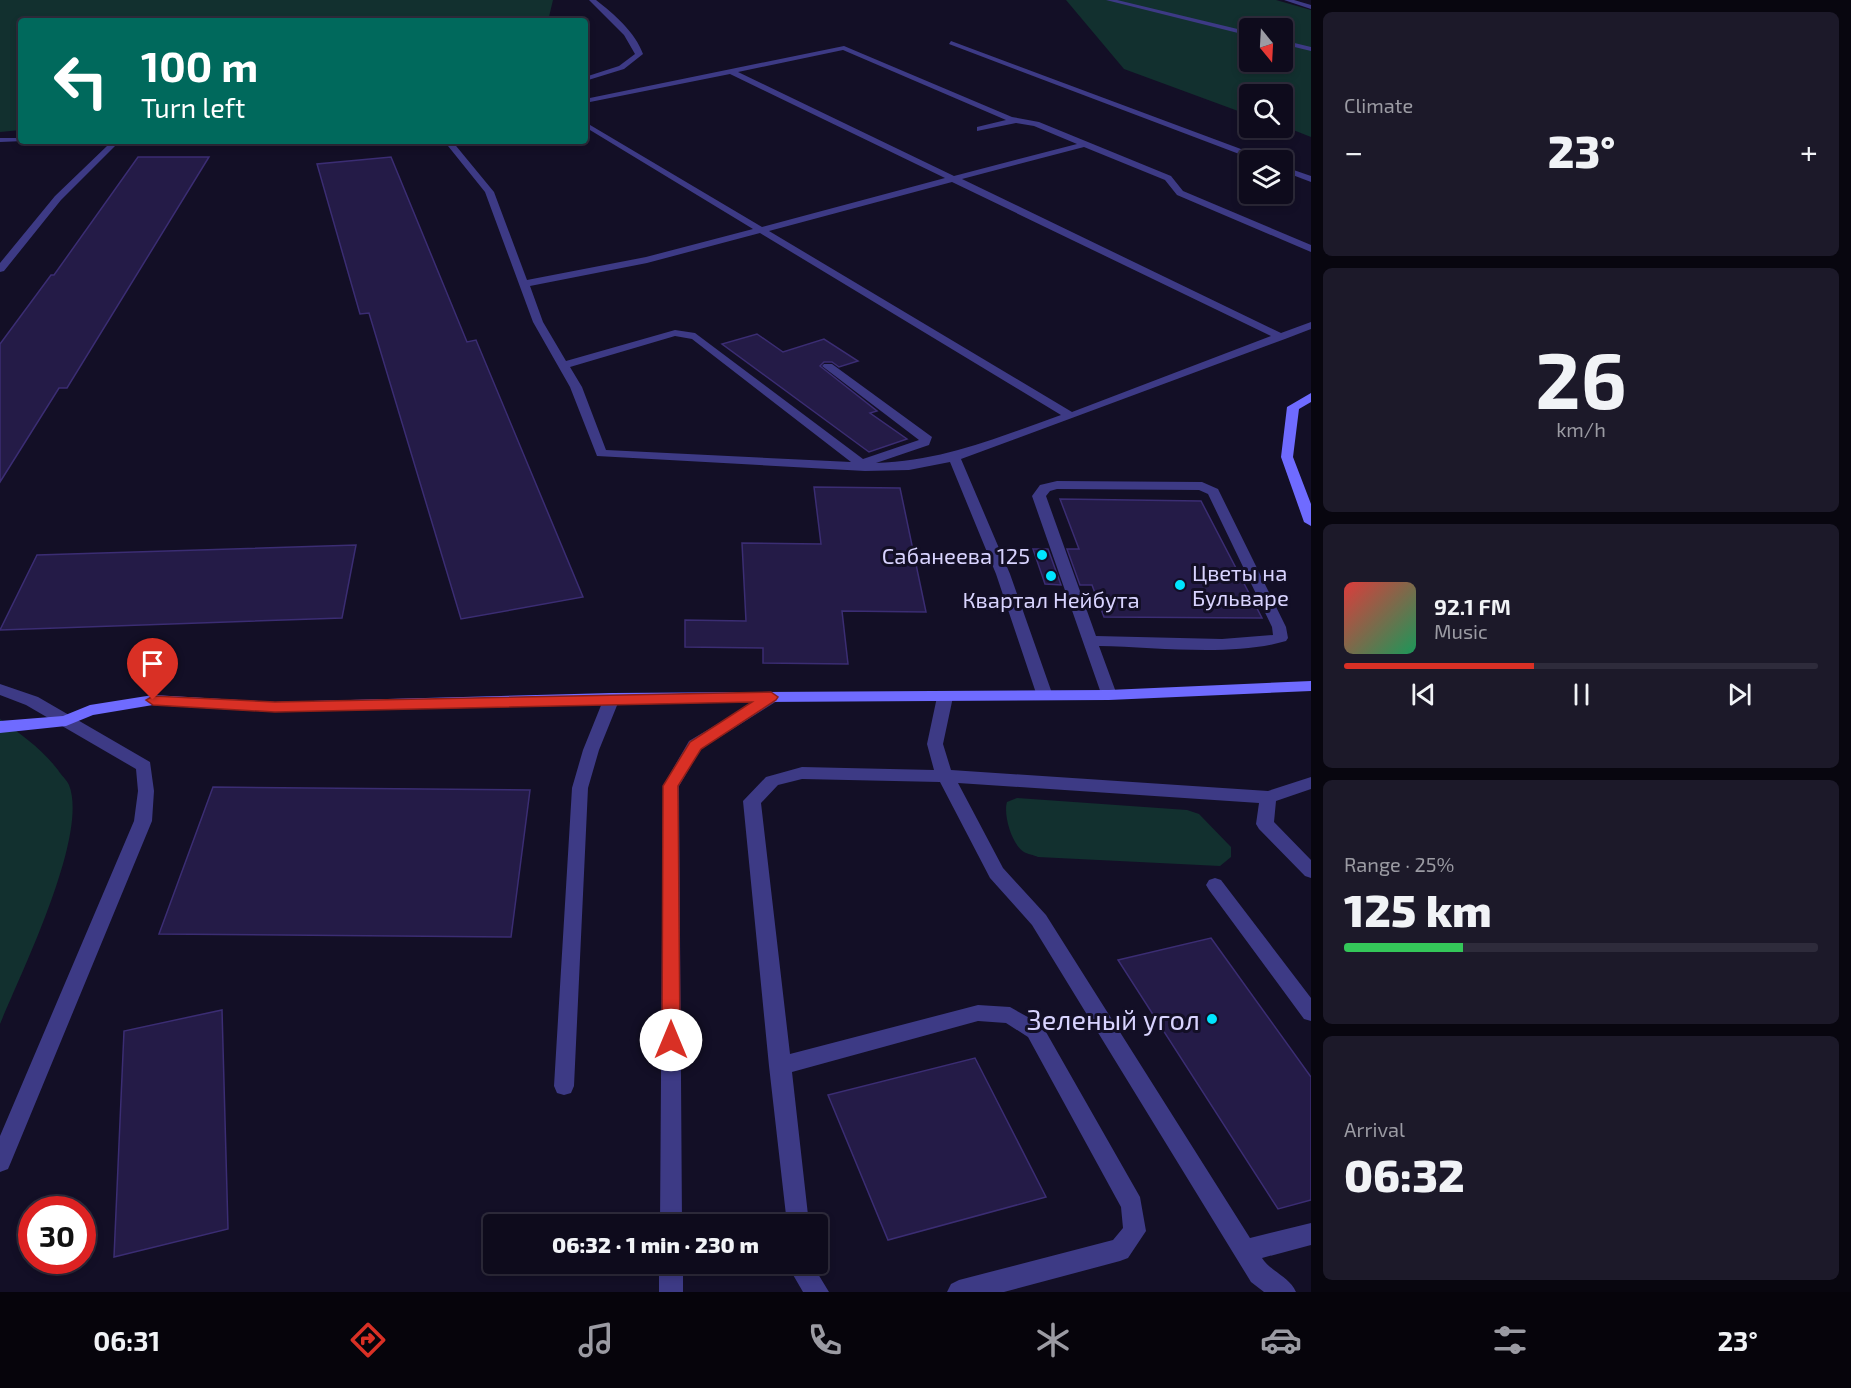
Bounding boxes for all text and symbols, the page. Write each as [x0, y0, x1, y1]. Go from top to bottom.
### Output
north arrow [1239, 18, 1293, 72]
map controls [1239, 18, 1293, 204]
text: 100 m [141, 40, 258, 90]
icon: left [42, 42, 120, 120]
button: search [1239, 84, 1293, 138]
text: Turn left [141, 91, 245, 123]
text: Climate [1344, 93, 1413, 117]
text: 23° [1548, 123, 1615, 177]
text: − [1344, 131, 1363, 171]
text: + [1800, 131, 1818, 171]
button: layers [1239, 150, 1293, 204]
text: 26 [1535, 331, 1627, 425]
text: km/h [1556, 417, 1606, 441]
place label: Сабанеева 125 [882, 542, 1030, 568]
marker: Сабанеева 125 [1035, 548, 1049, 562]
place label: Цветы на Бульваре [1192, 559, 1289, 611]
marker: Квартал Нейбута [1044, 569, 1058, 583]
marker: Цветы на Бульваре [1173, 578, 1187, 592]
place label: Квартал Нейбута [962, 586, 1140, 613]
text: 92.1 FM [1434, 593, 1511, 619]
text: Music [1434, 619, 1488, 643]
pin [127, 638, 178, 700]
icon: arrive [136, 647, 169, 680]
icon: previous [1407, 678, 1440, 711]
icon: pause [1565, 678, 1598, 711]
icon: next [1723, 678, 1756, 711]
text: Range · 25% [1344, 852, 1454, 876]
text: 125 km [1344, 882, 1492, 936]
place label: Зеленый угол [1027, 1003, 1200, 1036]
position arrow [639, 1008, 703, 1072]
marker: Зеленый угол [1205, 1012, 1219, 1026]
text: Arrival [1344, 1117, 1405, 1141]
text: 06:32 [1344, 1147, 1465, 1201]
speed limit sign: 30 [18, 1196, 96, 1274]
text: 06:32 · 1 min · 230 m [552, 1231, 759, 1257]
icon: directions [347, 1319, 389, 1361]
icon: music [575, 1319, 617, 1361]
icon: phone [804, 1319, 846, 1361]
icon: climate [1032, 1319, 1074, 1361]
icon: car [1260, 1319, 1302, 1361]
icon: filters [1489, 1319, 1531, 1361]
text: 06:31 [93, 1324, 160, 1356]
text: 23° [1717, 1324, 1758, 1356]

